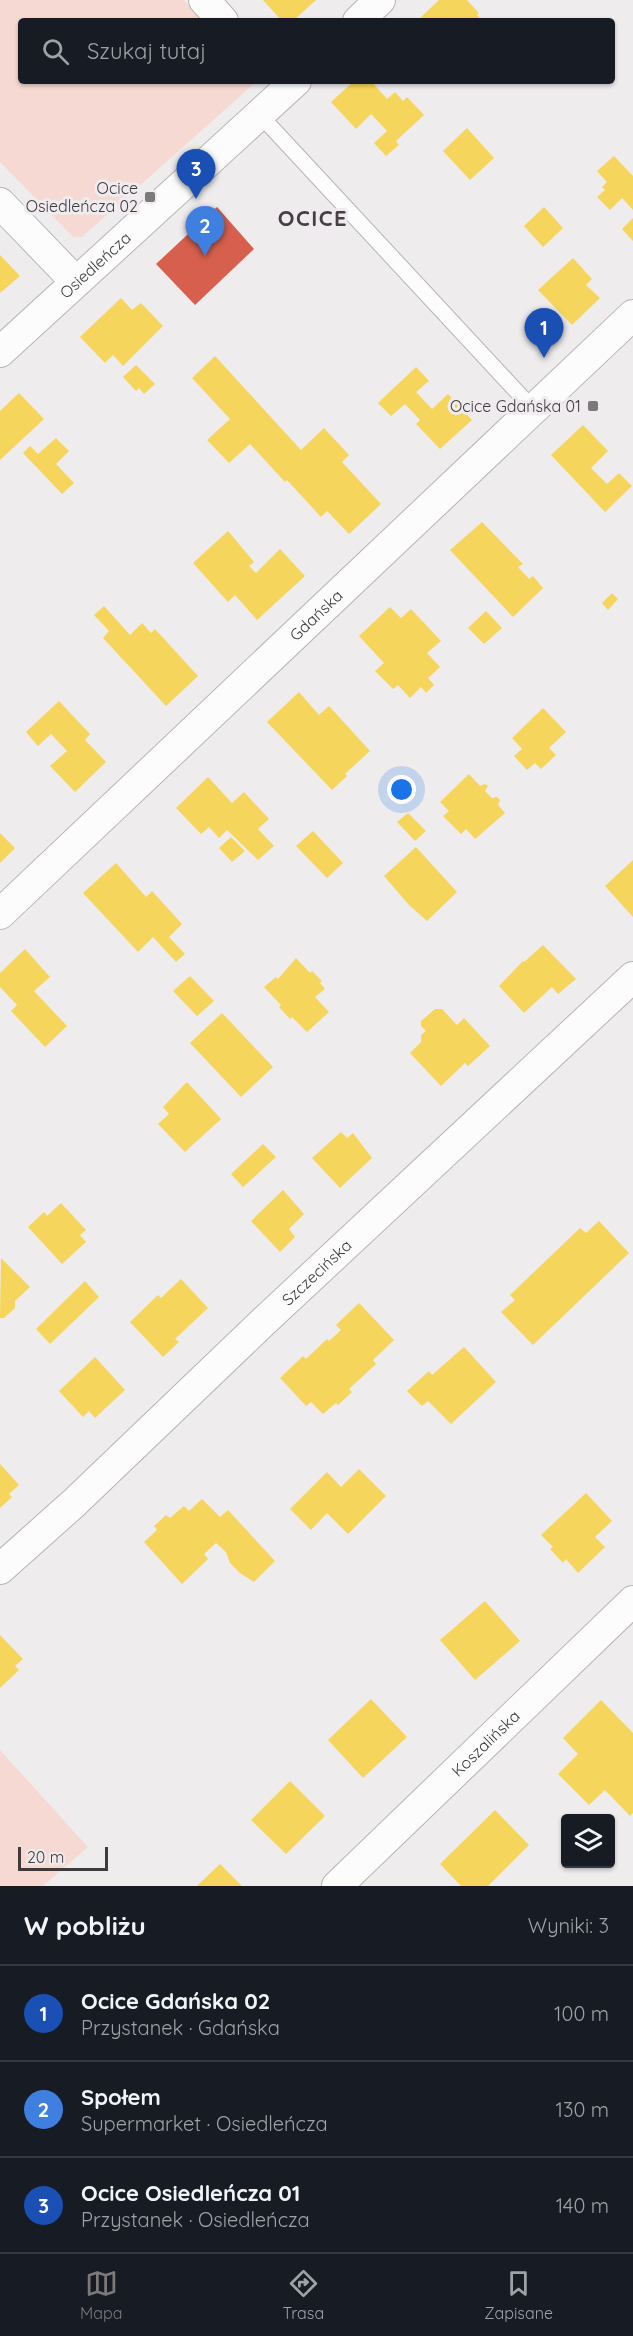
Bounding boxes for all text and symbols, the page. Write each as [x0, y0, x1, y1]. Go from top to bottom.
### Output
search box [18, 18, 615, 84]
icon: search [39, 35, 72, 68]
text: Szukaj tutaj [87, 37, 206, 65]
pin: 3 [176, 150, 216, 199]
place label: Ocice Osiedleńcza 02 [26, 178, 138, 216]
marker: Ocice Osiedleńcza 02 [143, 190, 157, 204]
district label: OCICE [278, 204, 348, 232]
pin: 2 [186, 206, 224, 256]
street label: Osiedleńcza [55, 227, 135, 302]
pin: 1 [524, 308, 564, 358]
place label: Ocice Gdańska 01 [450, 396, 581, 416]
marker: Ocice Gdańska 01 [586, 399, 600, 413]
street label: Gdańska [285, 585, 347, 645]
your location [387, 775, 416, 804]
street label: Szczecińska [278, 1235, 356, 1310]
street label: Koszalińska [447, 1706, 524, 1781]
map controls [561, 1814, 615, 1868]
button: layers [561, 1814, 615, 1868]
scale bar [18, 1844, 108, 1872]
text: 20 m [27, 1847, 64, 1867]
text: W pobliżu [24, 1909, 146, 1942]
text: Wyniki: 3 [528, 1913, 609, 1938]
text: Ocice Gdańska 02 [81, 1987, 270, 2015]
text: 1 [40, 2001, 47, 2026]
text: 100 m [554, 2001, 609, 2026]
text: Przystanek · Gdańska [81, 2015, 280, 2040]
text: Społem [81, 2083, 161, 2111]
text: 2 [38, 2097, 49, 2122]
text: 130 m [556, 2097, 609, 2122]
text: Supermarket · Osiedleńcza [81, 2111, 328, 2136]
text: Ocice Osiedleńcza 01 [81, 2179, 300, 2207]
text: 3 [38, 2193, 49, 2218]
text: 140 m [556, 2193, 609, 2218]
text: Przystanek · Osiedleńcza [81, 2207, 310, 2232]
tab: Mapa [80, 2267, 122, 2323]
tab: Trasa [282, 2267, 324, 2323]
tab: Zapisane [484, 2267, 553, 2323]

